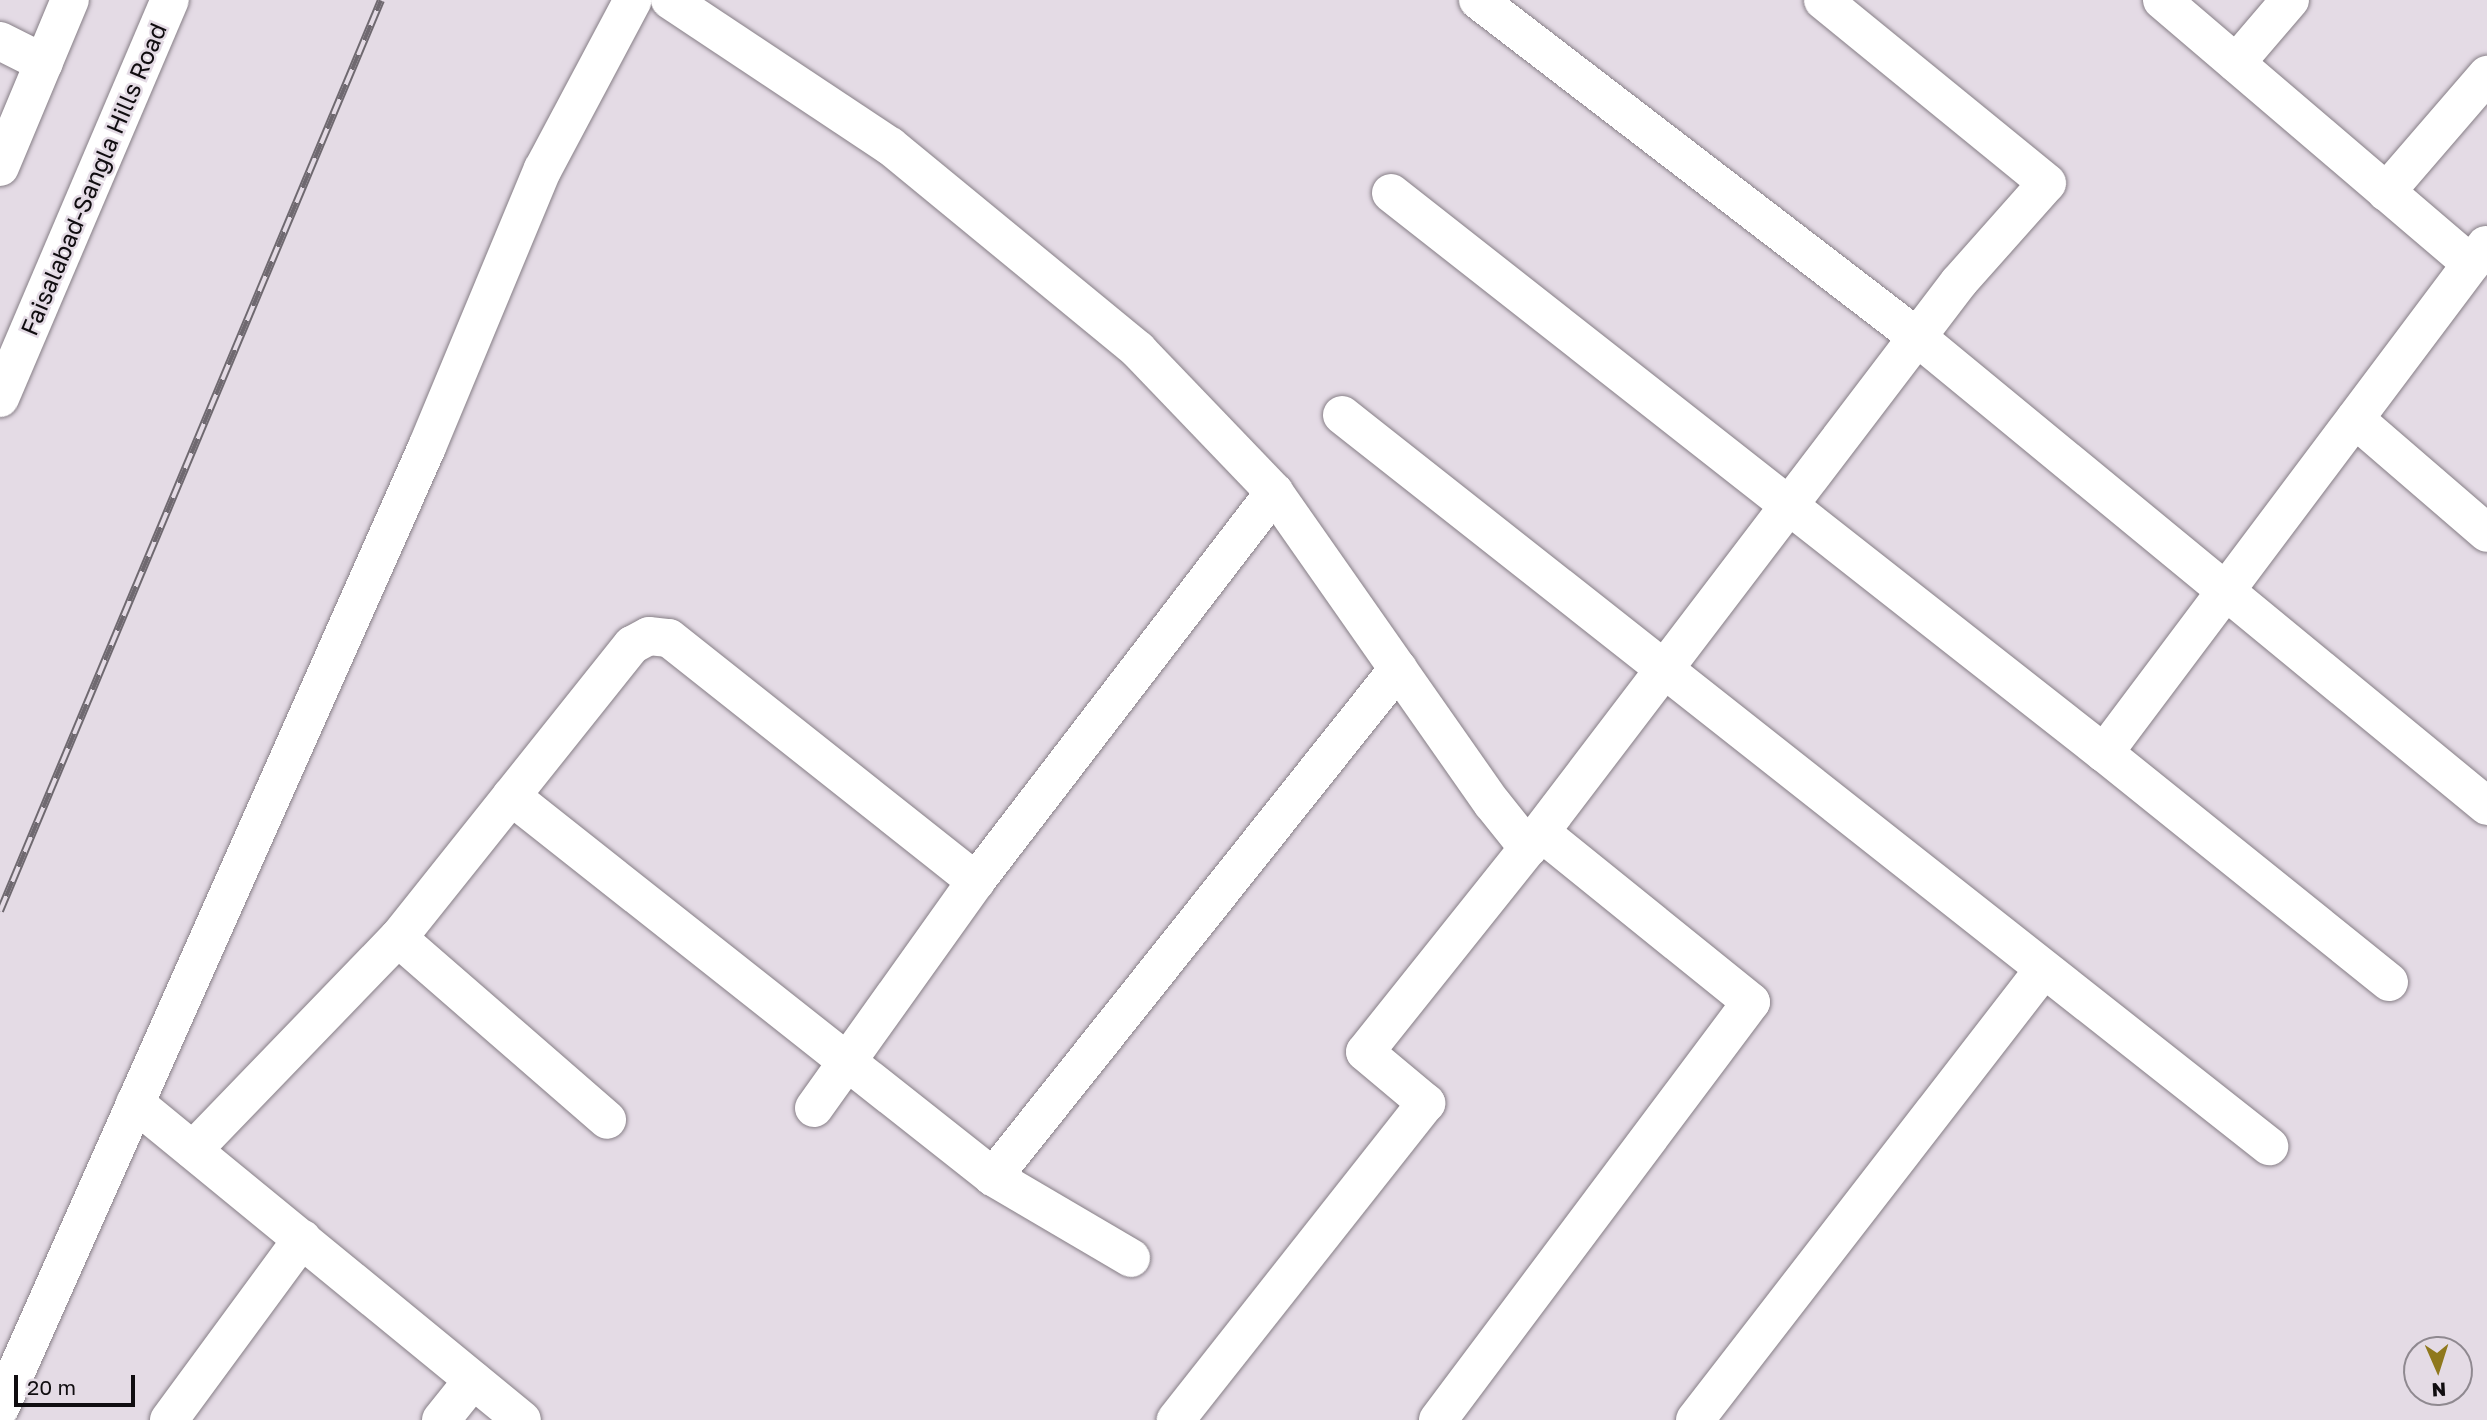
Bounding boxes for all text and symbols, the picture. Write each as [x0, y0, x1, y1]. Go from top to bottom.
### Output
street label: Faisalabad-Sangla Hills Road [14, 18, 172, 340]
north arrow [2403, 1336, 2473, 1406]
scale bar [18, 1360, 138, 1404]
text: 20 m [27, 1374, 76, 1400]
text: N [2431, 1379, 2447, 1402]

